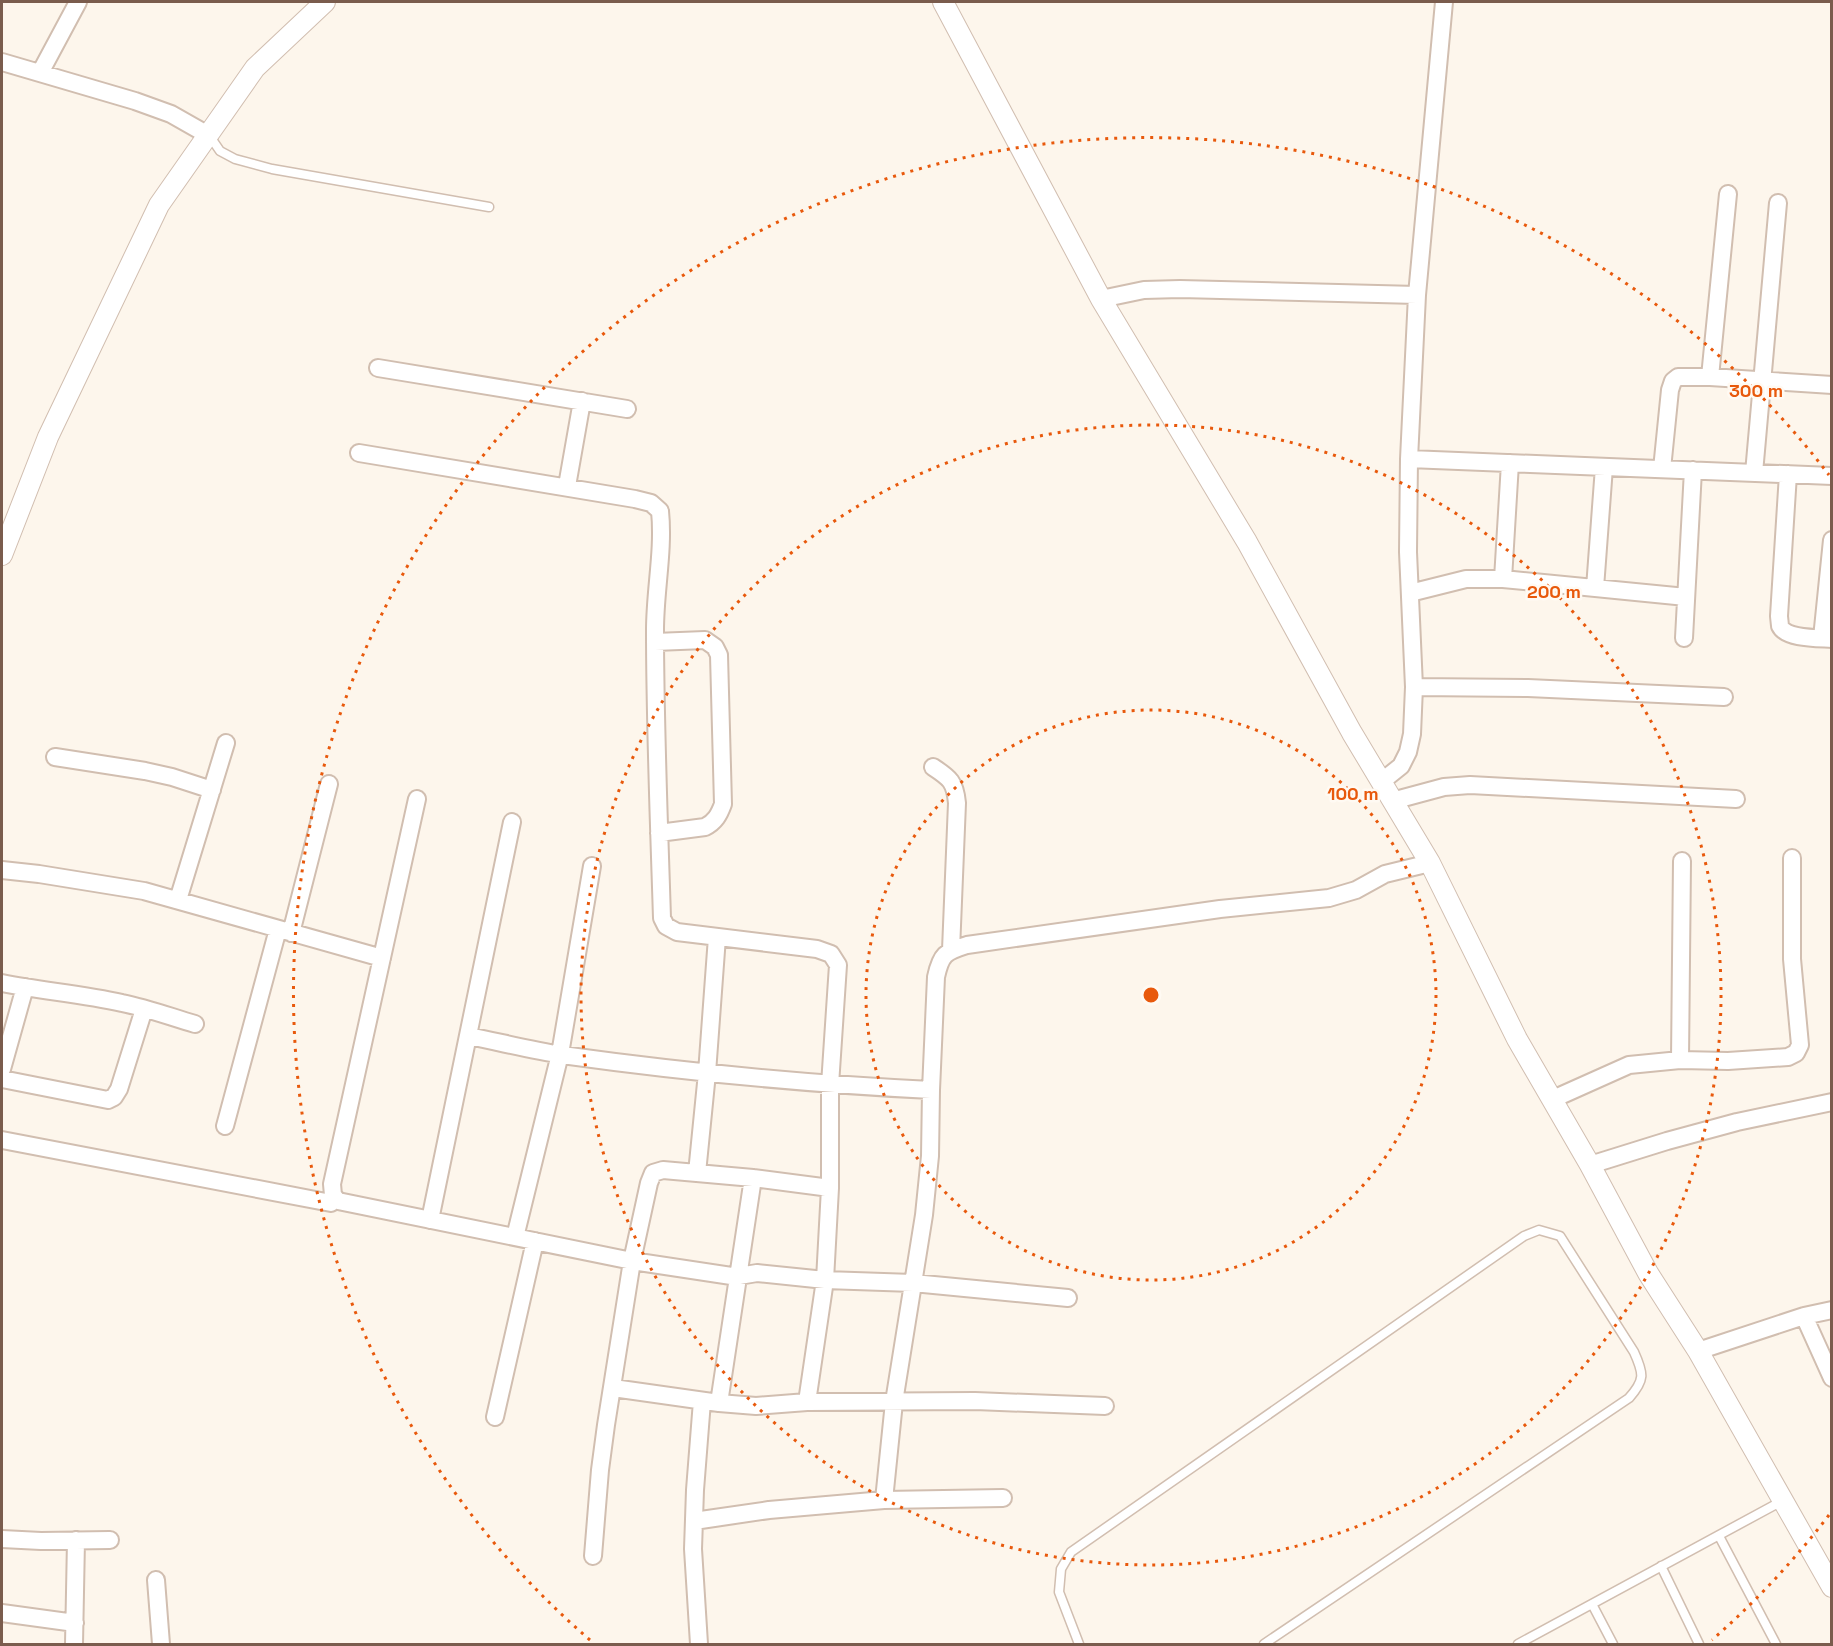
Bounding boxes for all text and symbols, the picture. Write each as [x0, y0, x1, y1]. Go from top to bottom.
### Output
text: 300 m [1729, 379, 1783, 402]
text: 200 m [1527, 580, 1581, 603]
text: 100 m [1327, 782, 1379, 805]
centre of rings [1141, 985, 1161, 1005]

